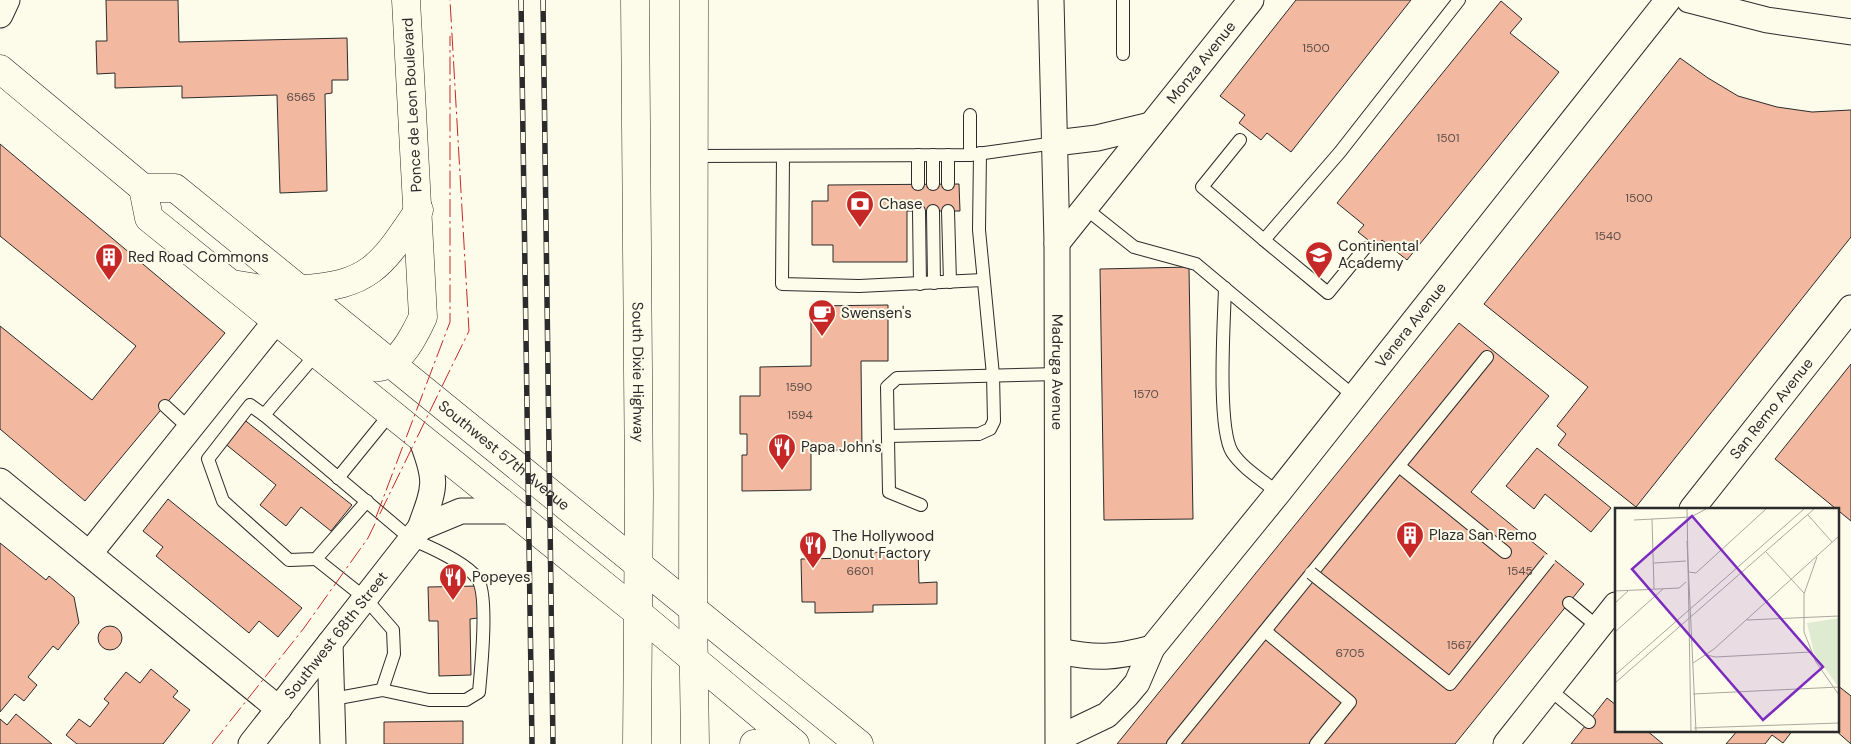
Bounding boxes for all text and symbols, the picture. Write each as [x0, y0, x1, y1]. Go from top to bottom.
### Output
street label: Ponce de Leon Boulevard [397, 17, 427, 193]
street label: Monza Avenue [1162, 17, 1240, 108]
house number: 1500 [1302, 40, 1330, 56]
house number: 6565 [286, 89, 316, 105]
house number: 1501 [1436, 130, 1460, 146]
bank icon: Chase [845, 189, 875, 228]
house number: 1500 [1625, 190, 1653, 206]
place label: Chase [879, 194, 923, 214]
house number: 1540 [1595, 228, 1621, 244]
place label: Continental Academy [1338, 236, 1419, 273]
school or university icon: Continental Academy [1304, 240, 1334, 279]
building icon: Red Road Commons [94, 242, 124, 281]
place label: Red Road Commons [128, 247, 269, 267]
street label: Venera Avenue [1371, 278, 1451, 372]
cafe icon: Swensen's [807, 298, 837, 337]
street label: South Dixie Highway [627, 302, 649, 443]
place label: Swensen's [841, 303, 912, 323]
street label: Madruga Avenue [1047, 314, 1067, 430]
street label: San Remo Avenue [1725, 354, 1818, 463]
house number: 1590 [786, 379, 812, 395]
house number: 1570 [1133, 386, 1159, 402]
street label: Southwest 57th Avenue [434, 396, 574, 515]
house number: 1594 [787, 407, 813, 423]
restaurant icon: Papa John's [767, 432, 797, 471]
place label: Papa John's [801, 437, 882, 457]
inset map [1615, 508, 1838, 732]
building icon: Plaza San Remo [1395, 520, 1425, 559]
place label: Plaza San Remo [1429, 525, 1537, 545]
place label: The Hollywood Donut Factory [832, 526, 934, 563]
restaurant icon: The Hollywood Donut Factory [798, 530, 828, 569]
restaurant icon: Popeyes [438, 562, 468, 601]
house number: 6601 [846, 563, 874, 579]
house number: 1545 [1507, 563, 1533, 579]
street label: Southwest 68th Street [280, 567, 392, 703]
place label: Popeyes [472, 567, 530, 587]
house number: 1567 [1447, 637, 1471, 653]
house number: 6705 [1336, 645, 1365, 661]

